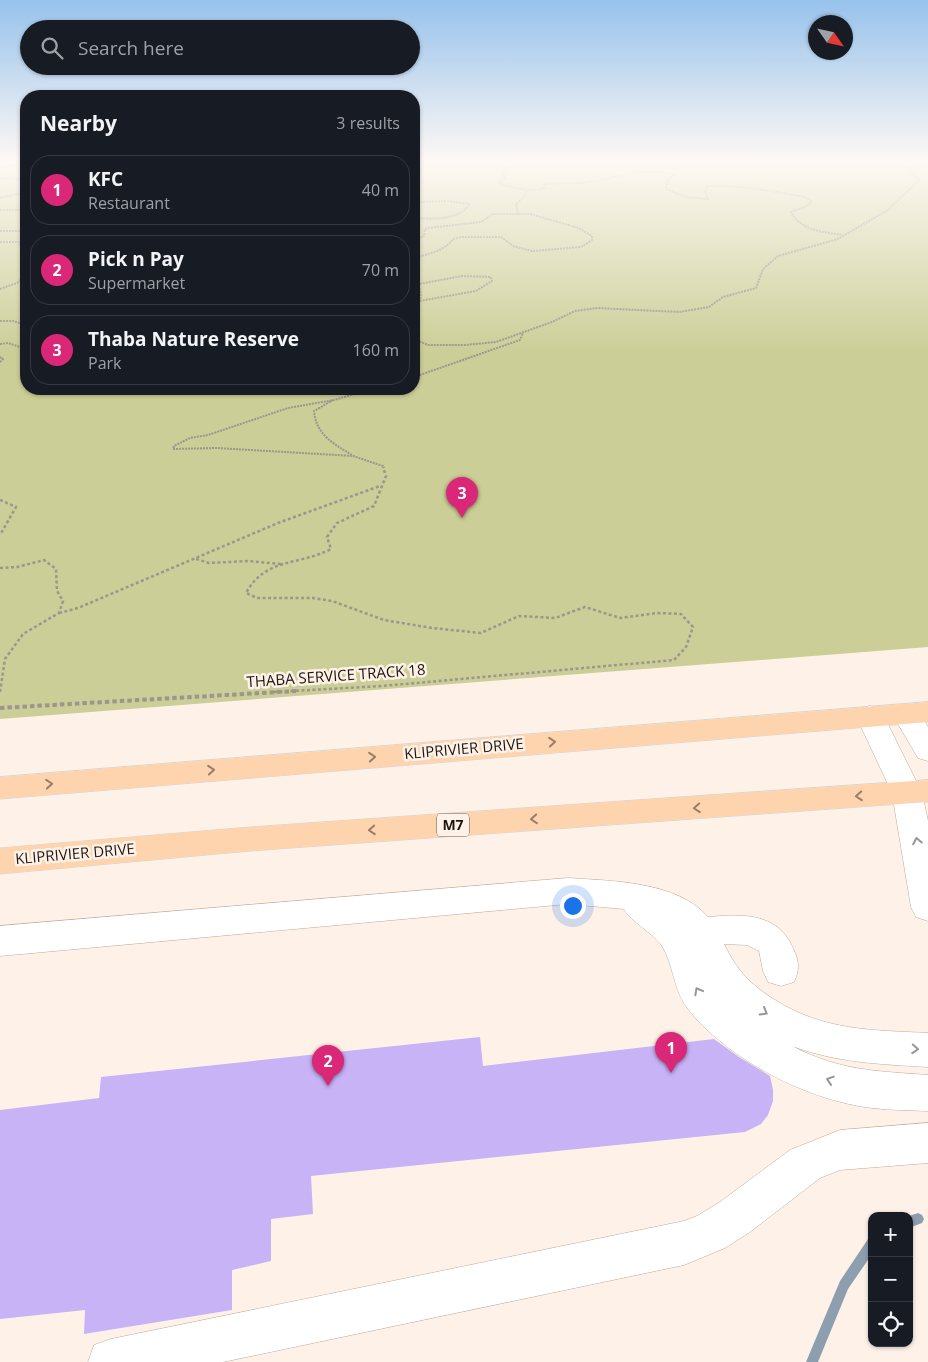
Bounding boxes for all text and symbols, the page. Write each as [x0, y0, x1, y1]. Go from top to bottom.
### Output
north arrow [808, 15, 853, 60]
search box [20, 20, 420, 75]
icon: search [38, 34, 66, 62]
text: Search here [78, 35, 184, 61]
text: Nearby [40, 109, 117, 137]
text: 3 results [336, 112, 400, 134]
text: KFC [88, 166, 123, 192]
text: 1 [52, 179, 62, 201]
text: 40 m [362, 179, 399, 201]
text: Restaurant [88, 192, 170, 214]
text: Pick n Pay [88, 246, 184, 272]
text: 2 [52, 259, 62, 281]
text: 70 m [362, 259, 399, 281]
text: Supermarket [88, 272, 185, 294]
text: Thaba Nature Reserve [88, 326, 299, 352]
text: 3 [52, 339, 62, 361]
text: 160 m [353, 339, 399, 361]
text: Park [88, 352, 121, 374]
pin: 3 [446, 477, 478, 518]
street label: THABA SERVICE TRACK 18 [246, 659, 426, 691]
street label: KLIPRIVIER DRIVE [403, 733, 525, 763]
one-way arrow [548, 737, 556, 748]
one-way arrow [369, 752, 377, 763]
one-way arrow [207, 765, 215, 776]
one-way arrow [45, 779, 53, 790]
one-way arrow [854, 790, 862, 801]
one-way arrow [692, 802, 700, 813]
one-way arrow [530, 813, 538, 824]
road number: M7 [437, 814, 469, 836]
one-way arrow [368, 825, 376, 836]
one-way arrow [912, 837, 923, 846]
street label: KLIPRIVIER DRIVE [14, 838, 136, 868]
your location [560, 893, 586, 919]
one-way arrow [694, 987, 704, 996]
one-way arrow [758, 1006, 767, 1016]
pin: 1 [655, 1032, 687, 1073]
one-way arrow [911, 1044, 919, 1055]
pin: 2 [312, 1045, 344, 1086]
one-way arrow [826, 1075, 835, 1085]
map controls [868, 1212, 913, 1347]
button: + [868, 1212, 913, 1257]
button: − [868, 1257, 913, 1302]
button: locate [868, 1302, 913, 1347]

